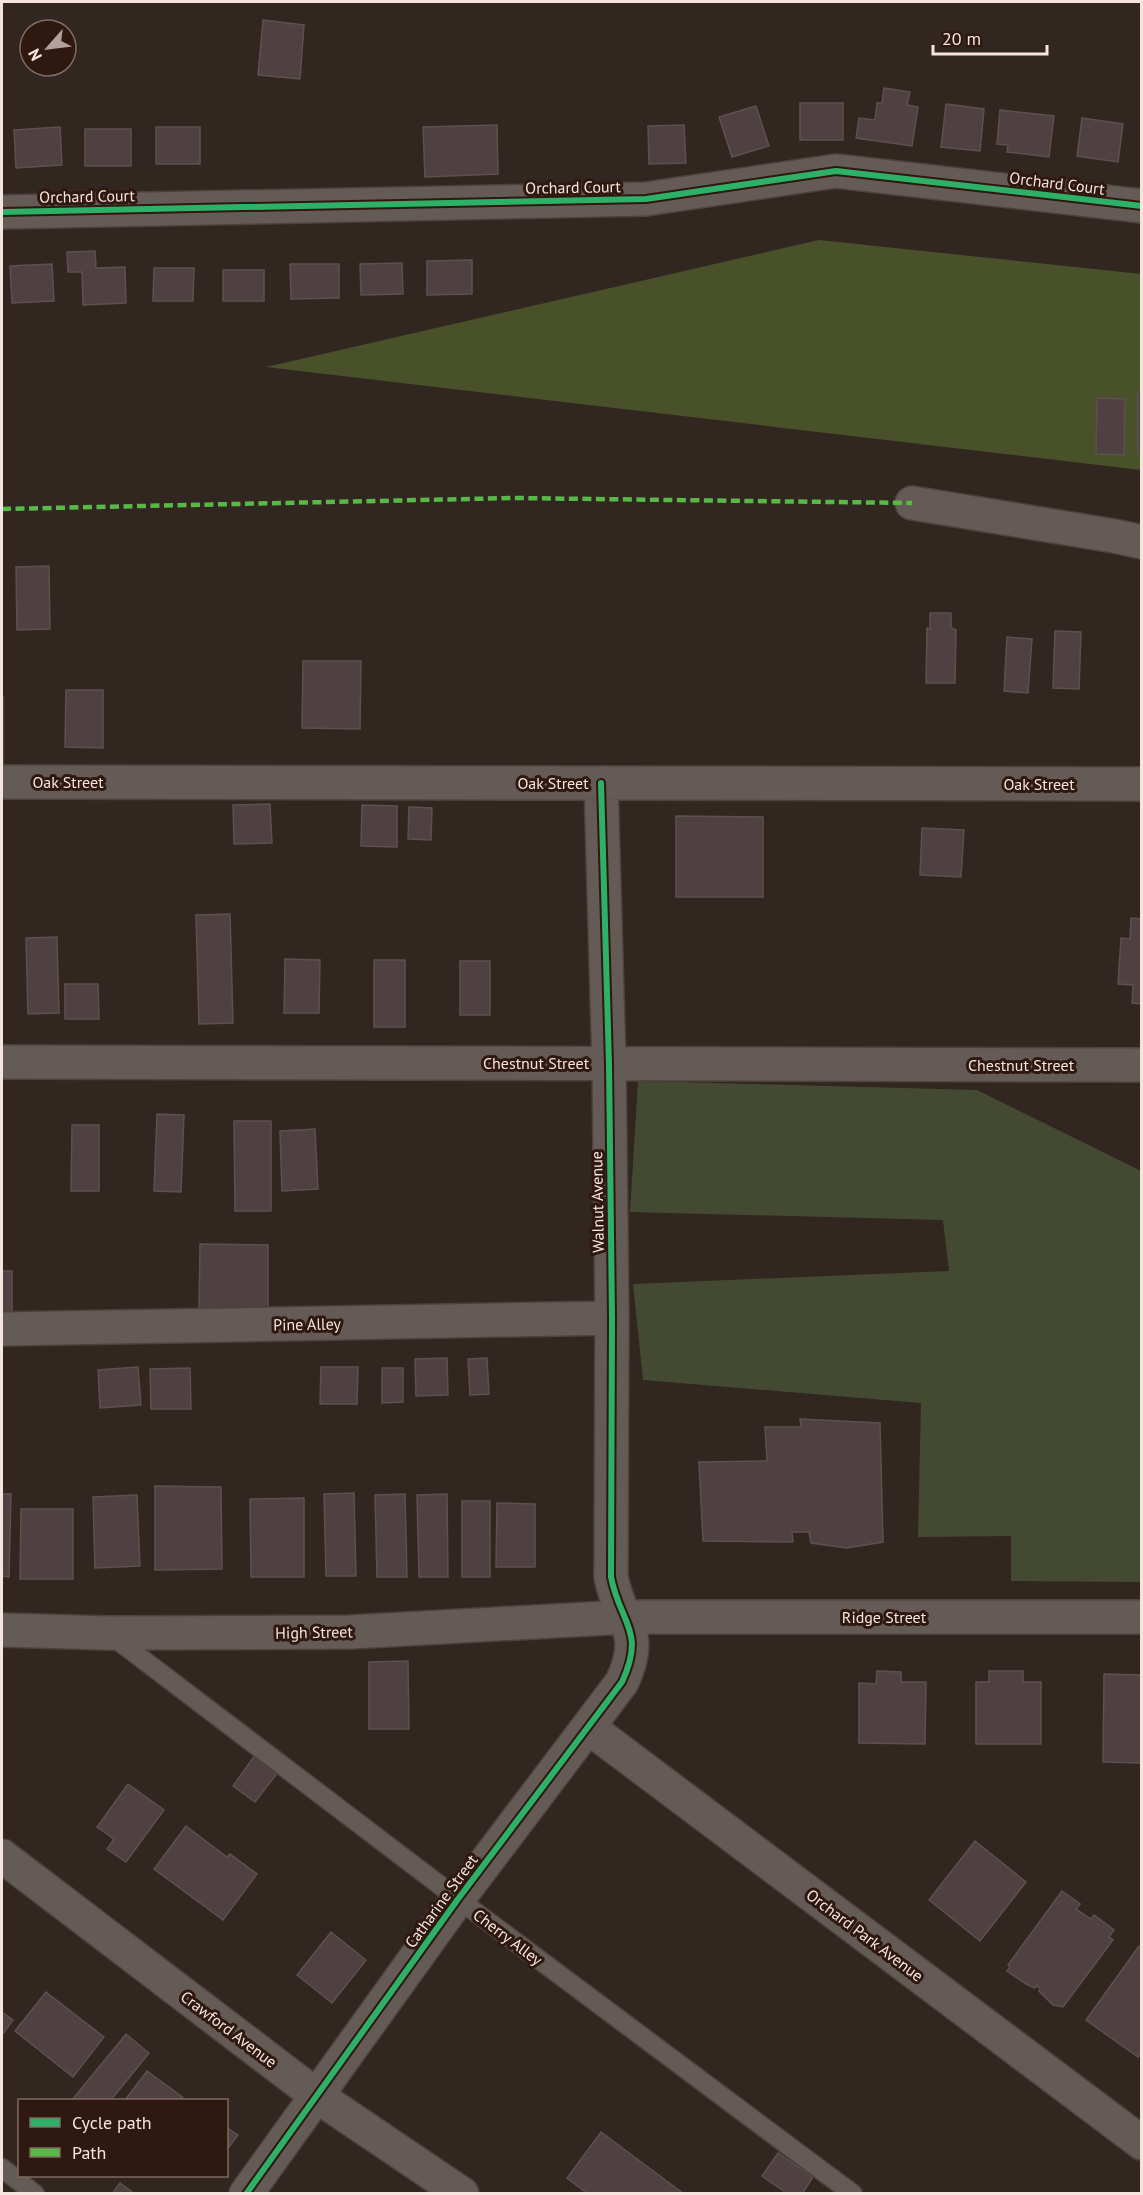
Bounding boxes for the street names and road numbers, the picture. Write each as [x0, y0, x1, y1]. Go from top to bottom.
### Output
street label: Orchard Court [1008, 167, 1106, 199]
street label: Orchard Court [525, 176, 622, 198]
street label: Orchard Court [39, 185, 136, 207]
street label: Oak Street [32, 772, 104, 792]
street label: Oak Street [517, 773, 589, 793]
street label: Oak Street [1003, 774, 1075, 794]
street label: Chestnut Street [483, 1053, 590, 1073]
street label: Chestnut Street [968, 1055, 1075, 1075]
street label: Walnut Avenue [586, 1151, 608, 1253]
street label: Pine Alley [273, 1313, 342, 1335]
street label: Ridge Street [842, 1607, 927, 1627]
street label: High Street [275, 1621, 353, 1643]
street label: Catharine Street [400, 1850, 482, 1952]
street label: Orchard Park Avenue [803, 1885, 927, 1985]
street label: Cherry Alley [469, 1904, 547, 1970]
street label: Crawford Avenue [177, 1986, 281, 2072]

